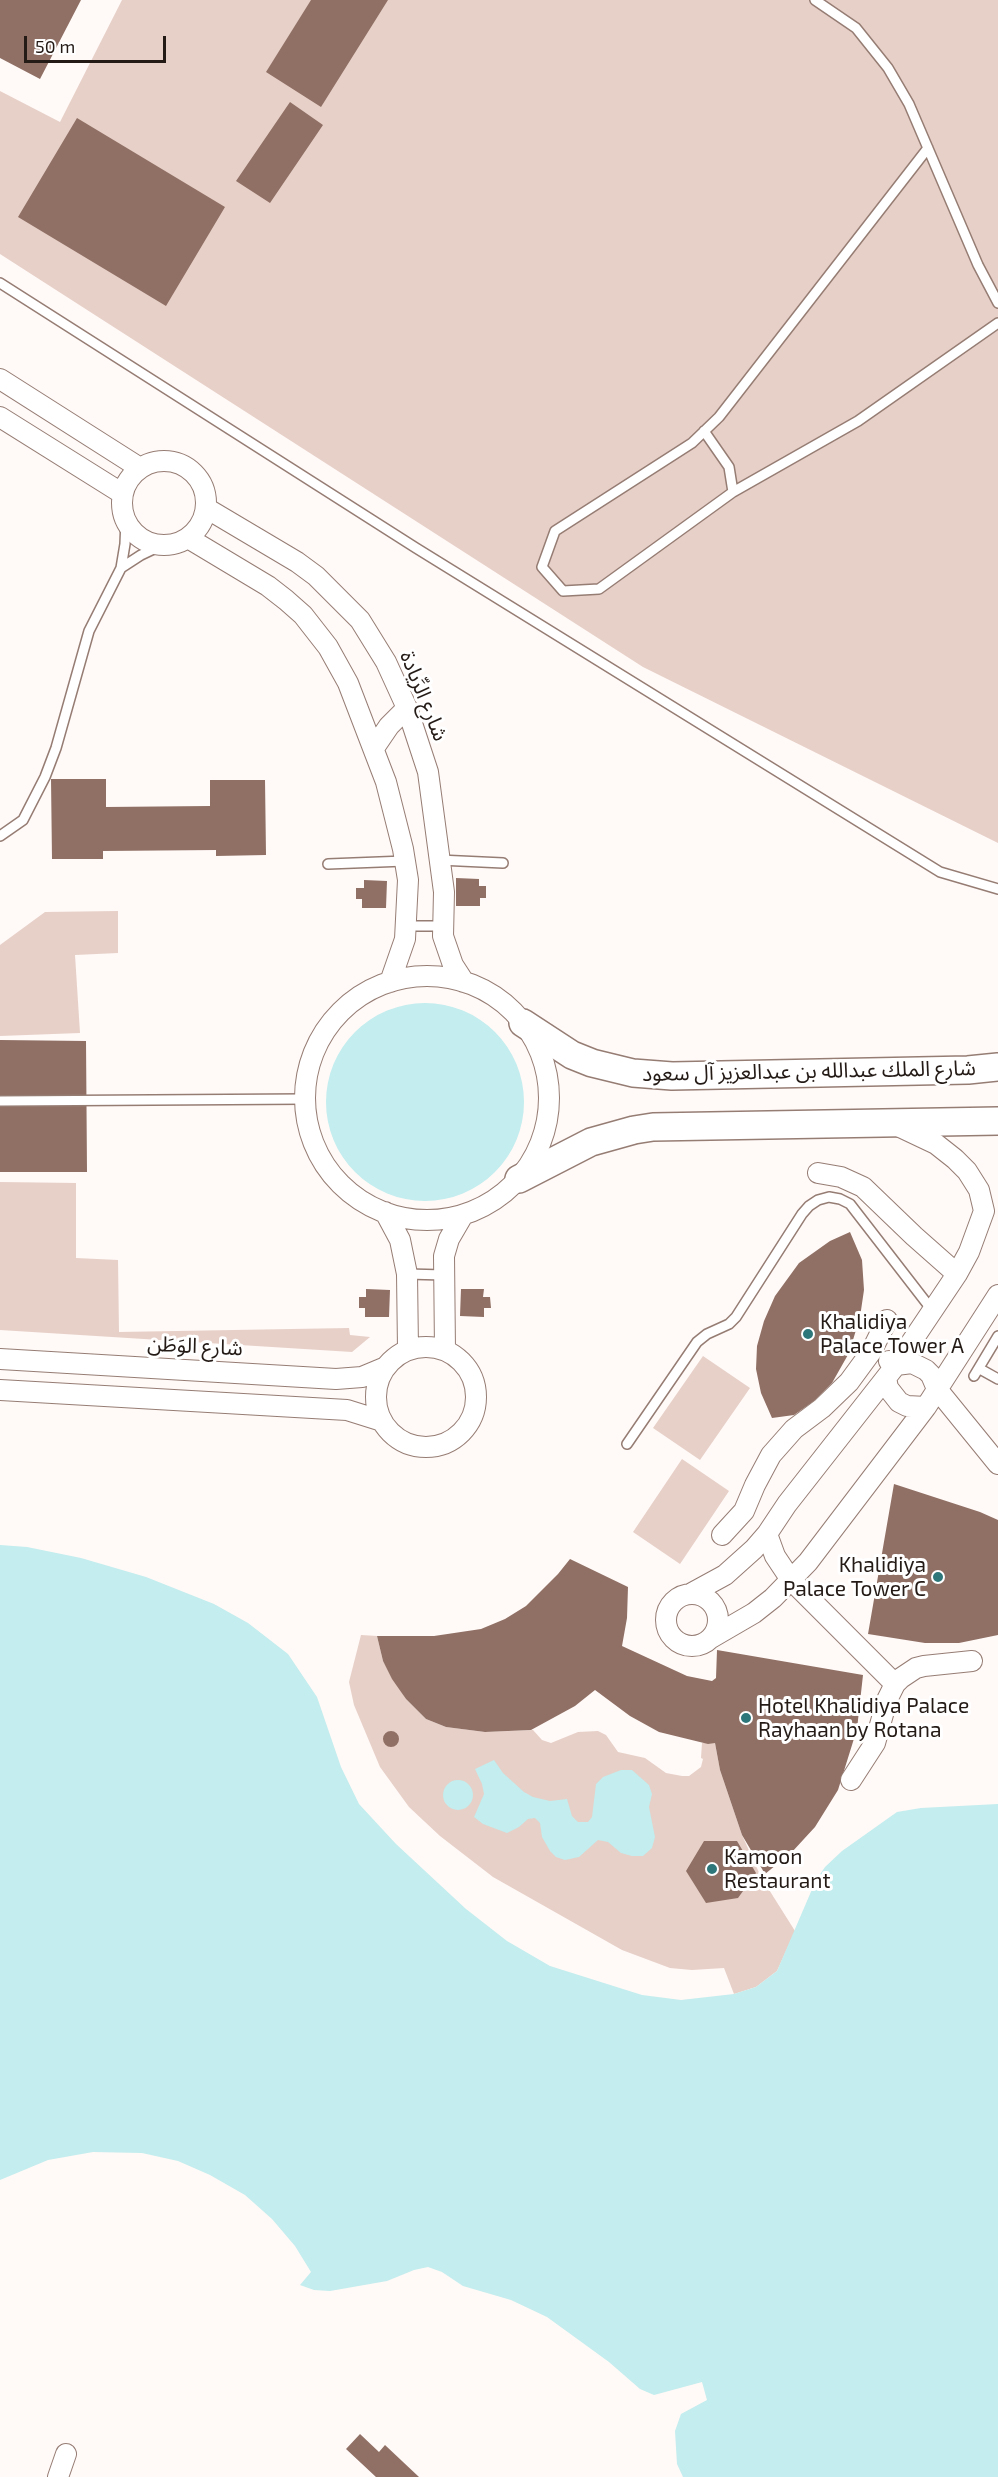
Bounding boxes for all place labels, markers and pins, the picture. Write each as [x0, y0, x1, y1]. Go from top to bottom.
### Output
place label: Khalidiya Palace Tower A [820, 1309, 964, 1359]
marker: Khalidiya Palace Tower A [801, 1327, 815, 1341]
place label: Khalidiya Palace Tower C [783, 1552, 926, 1602]
marker: Khalidiya Palace Tower C [931, 1570, 945, 1584]
place label: Hotel Khalidiya Palace Rayhaan by Rotana [758, 1693, 969, 1743]
marker: Hotel Khalidiya Palace Rayhaan by Rotana [739, 1711, 753, 1725]
place label: Kamoon Restaurant [724, 1844, 830, 1894]
marker: Kamoon Restaurant [705, 1862, 719, 1876]

